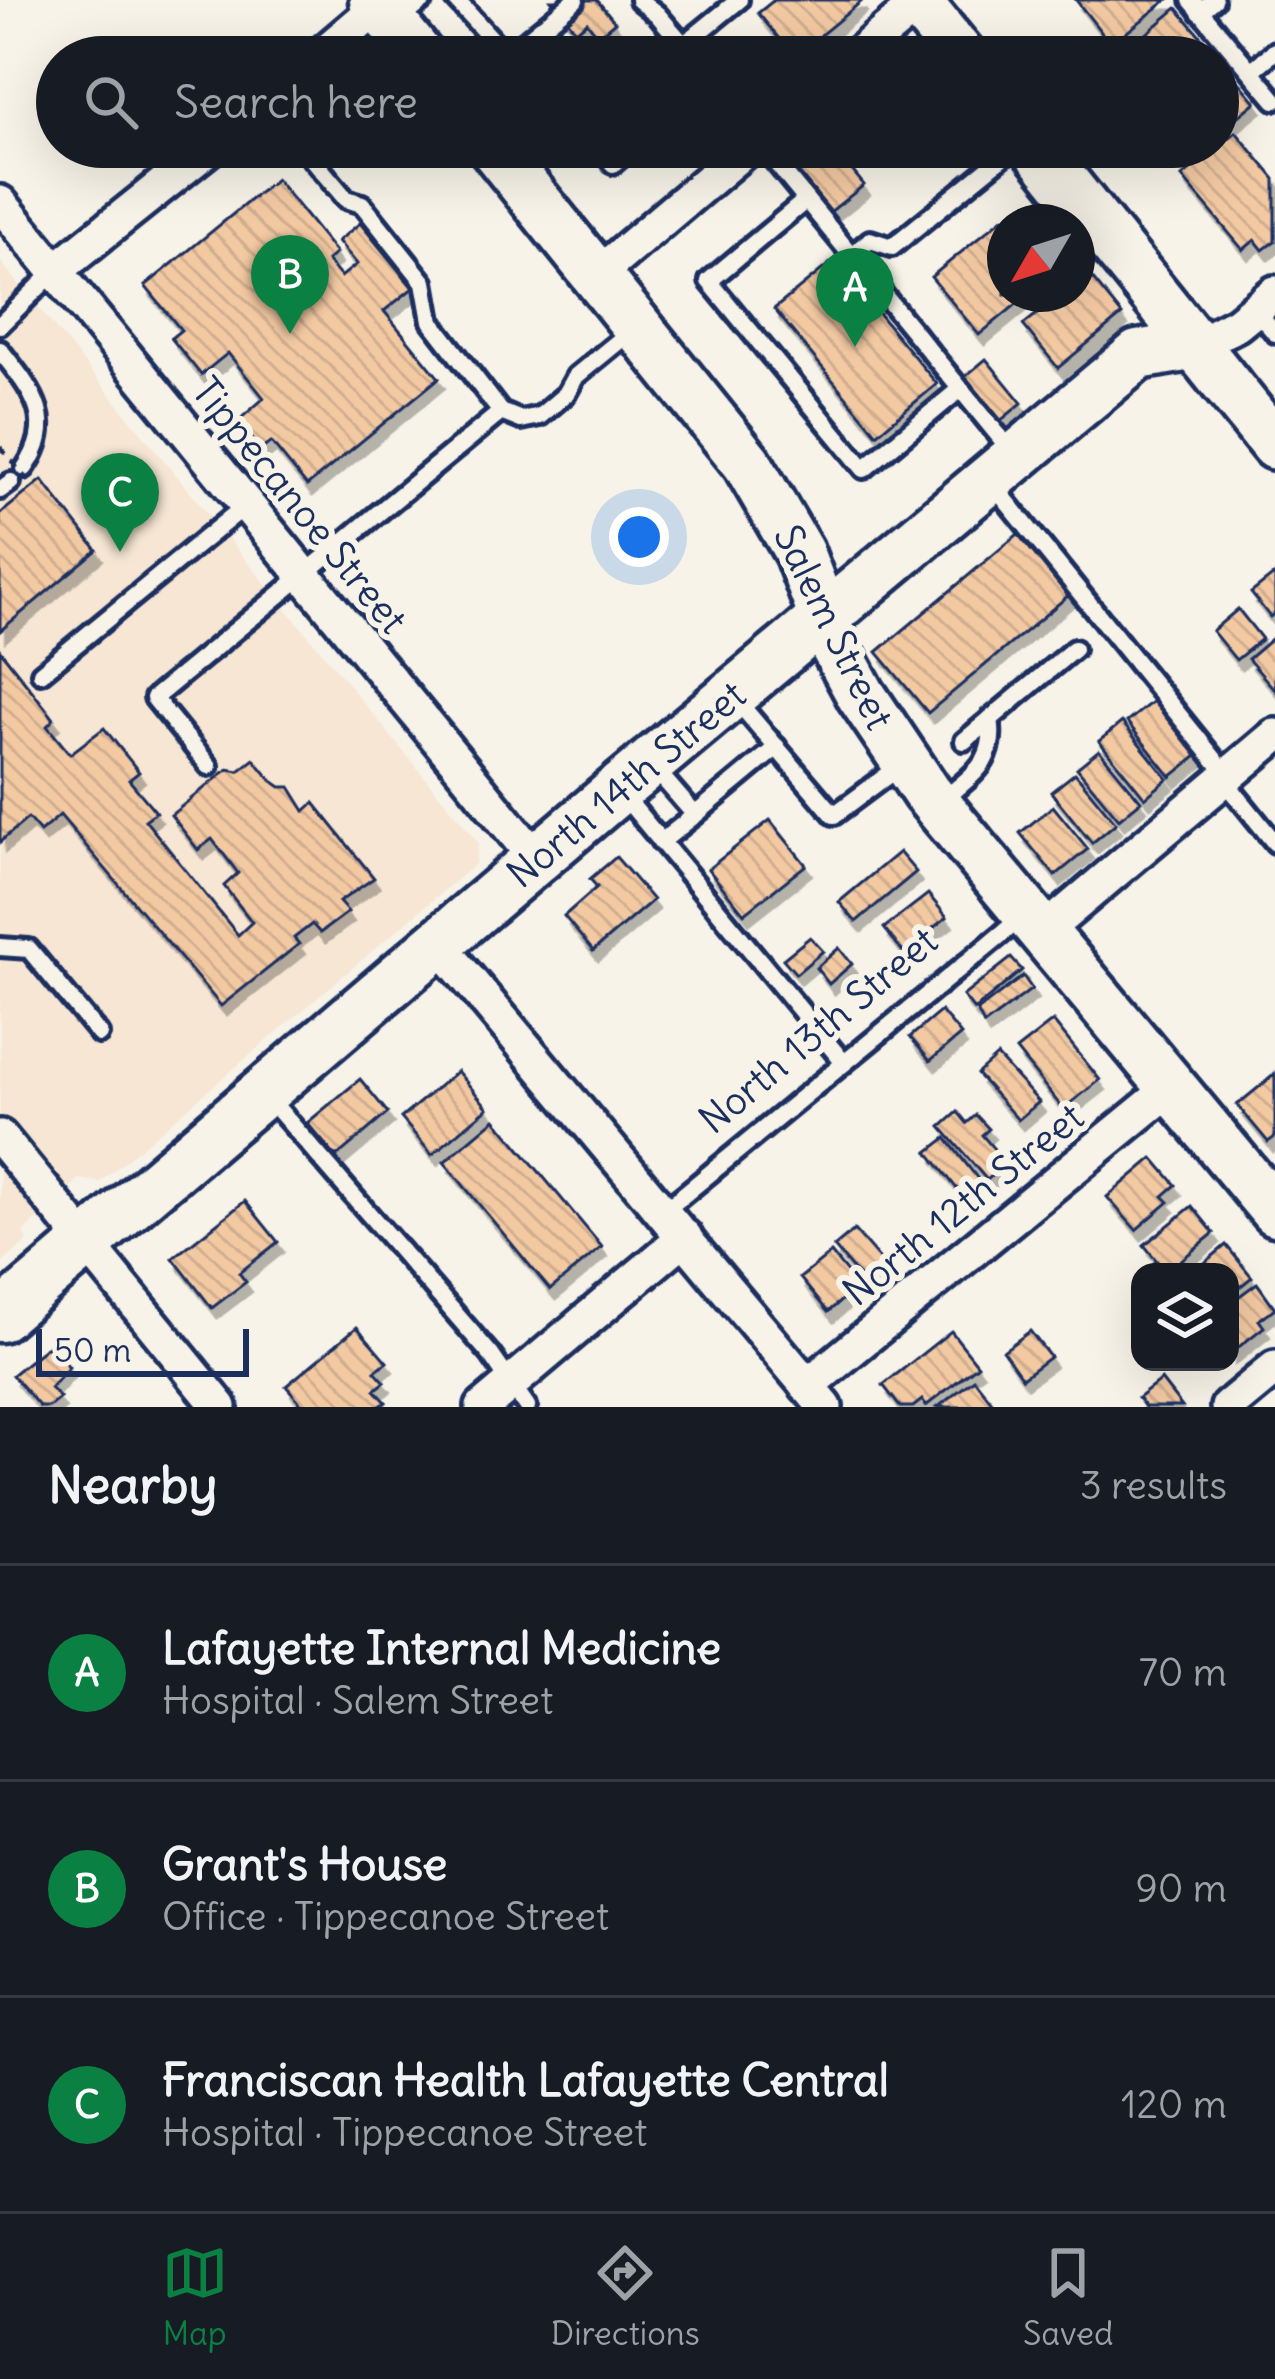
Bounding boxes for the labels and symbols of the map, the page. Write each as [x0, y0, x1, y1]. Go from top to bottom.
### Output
north arrow [987, 204, 1095, 312]
pin: B [251, 235, 329, 334]
pin: A [816, 248, 894, 347]
street label: Tippecanoe Street [181, 367, 418, 643]
pin: C [81, 453, 159, 552]
your location [609, 507, 669, 567]
street label: Salem Street [763, 517, 904, 737]
street label: North 14th Street [497, 670, 756, 898]
street label: North 13th Street [689, 916, 947, 1144]
street label: North 12th Street [833, 1092, 1093, 1316]
scale bar [36, 1323, 249, 1376]

